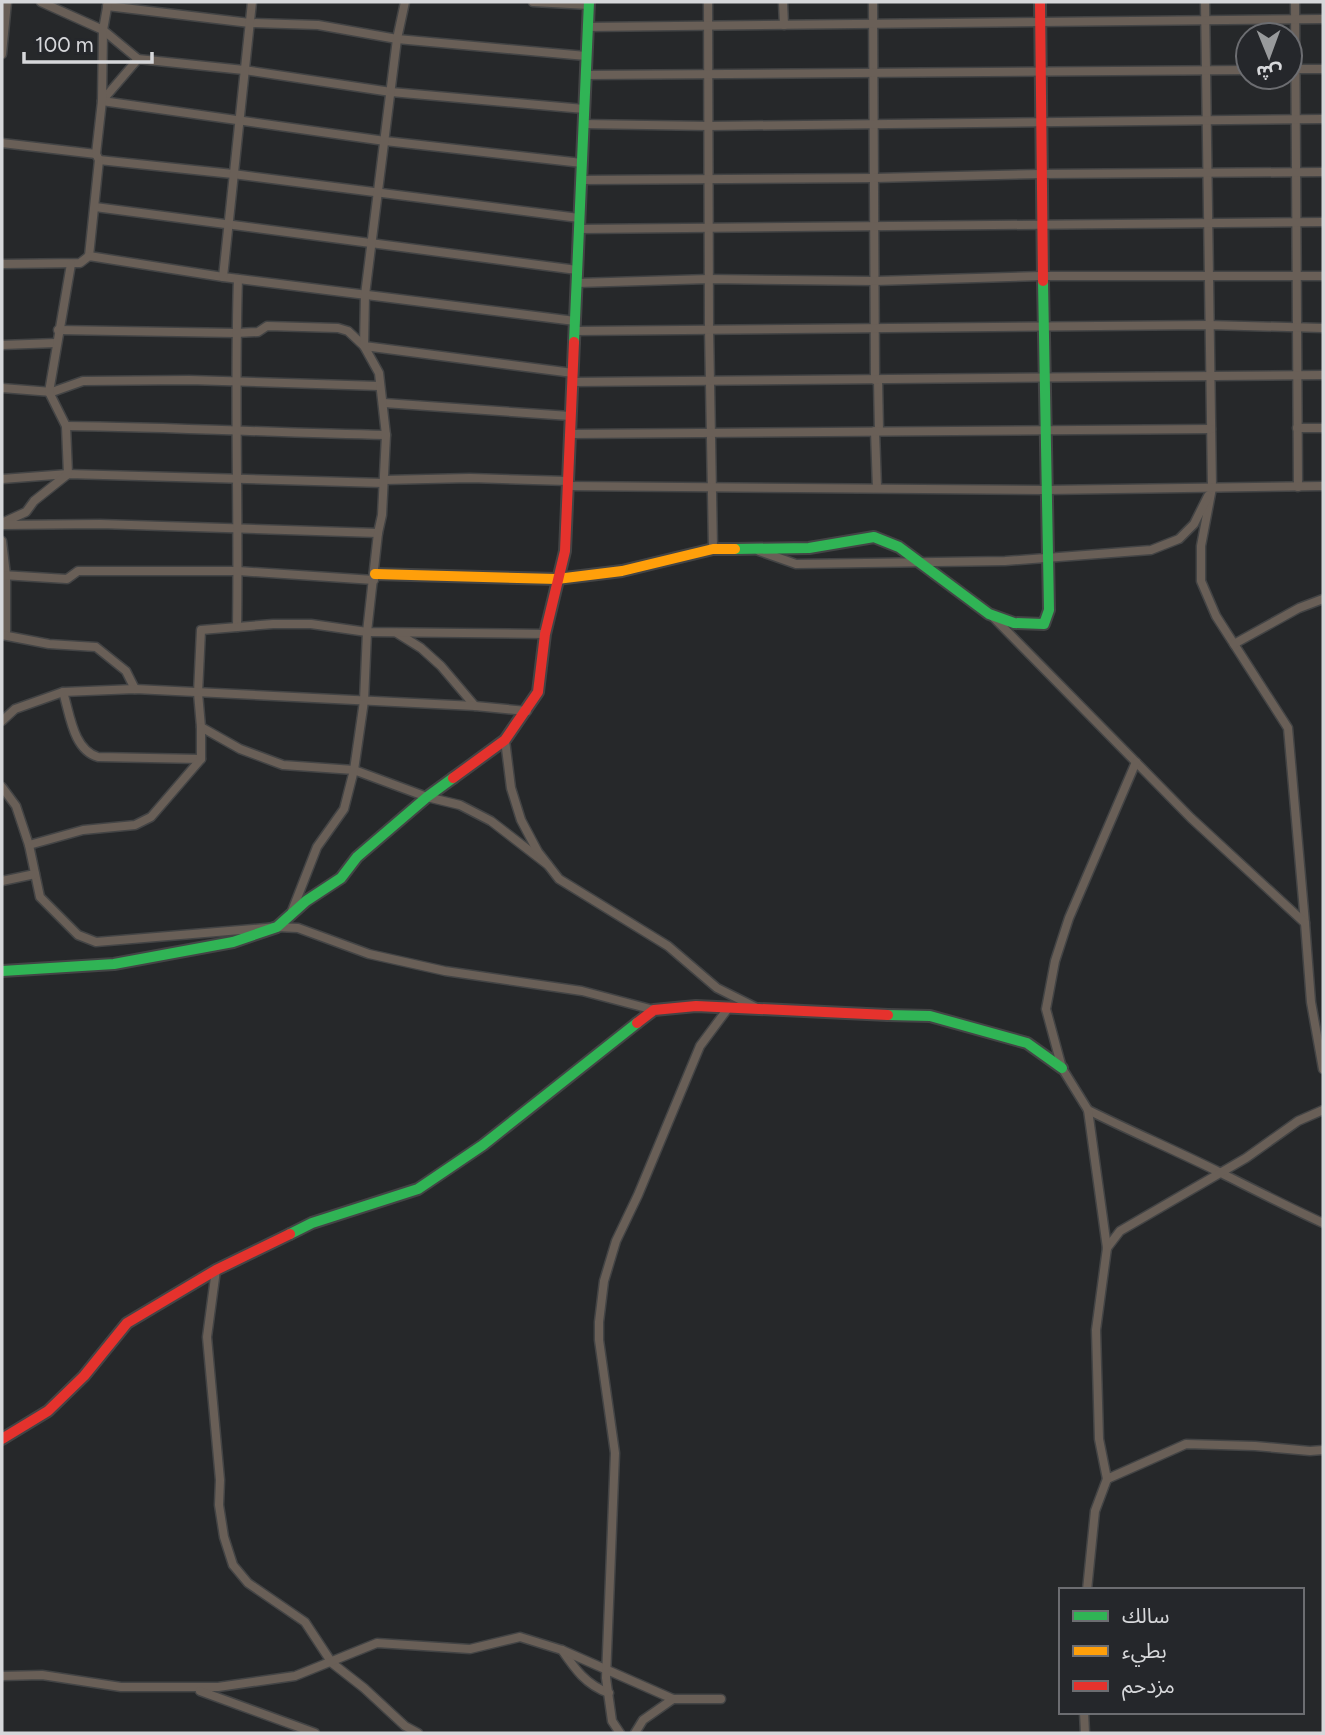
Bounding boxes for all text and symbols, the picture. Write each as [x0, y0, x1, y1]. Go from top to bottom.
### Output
scale bar [24, 21, 152, 65]
north arrow [1234, 21, 1304, 91]
text: 100 m [35, 32, 94, 57]
text: ش [1256, 61, 1283, 84]
legend [1059, 1588, 1304, 1714]
text: سالك [1122, 1603, 1169, 1628]
text: بطيء [1122, 1638, 1167, 1667]
text: مزدحم [1122, 1673, 1175, 1701]

